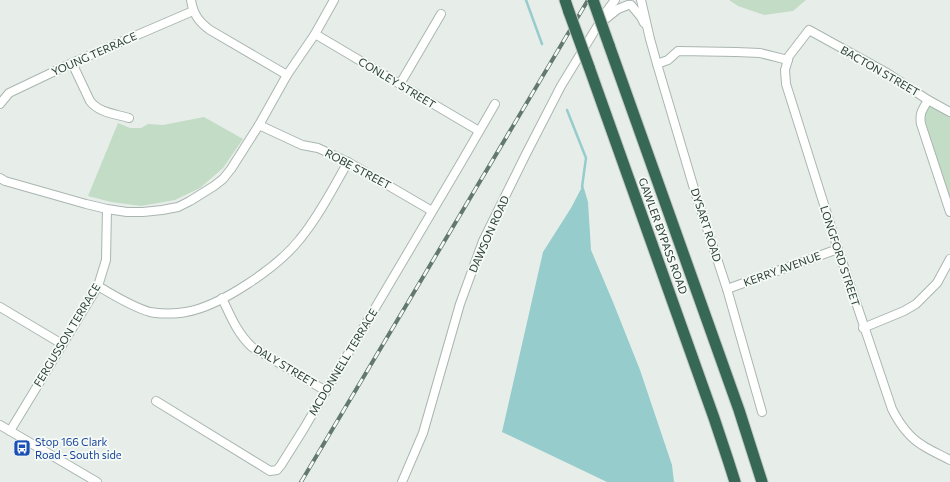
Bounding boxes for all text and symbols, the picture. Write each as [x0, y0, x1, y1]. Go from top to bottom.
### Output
street label: YOUNG TERRACE [49, 29, 138, 78]
street label: BACTON STREET [839, 43, 922, 98]
street label: CONLEY STREET [356, 54, 438, 111]
street label: ROBE STREET [323, 146, 393, 191]
street label: GAWLER BYPASS ROAD [636, 176, 691, 296]
street label: DYSART ROAD [688, 186, 724, 263]
street label: DAWSON ROAD [466, 193, 511, 274]
street label: LONGFORD STREET [818, 204, 863, 308]
street label: KERRY AVENUE [741, 249, 822, 289]
street label: FERGUSSON TERRACE [31, 281, 103, 389]
street label: MCDONNELL TERRACE [305, 306, 380, 418]
street label: DALY STREET [252, 342, 319, 389]
place label: Stop 166 Clark Road - South side [35, 435, 122, 461]
bus stop icon: Stop 166 Clark Road - South side [12, 438, 32, 458]

